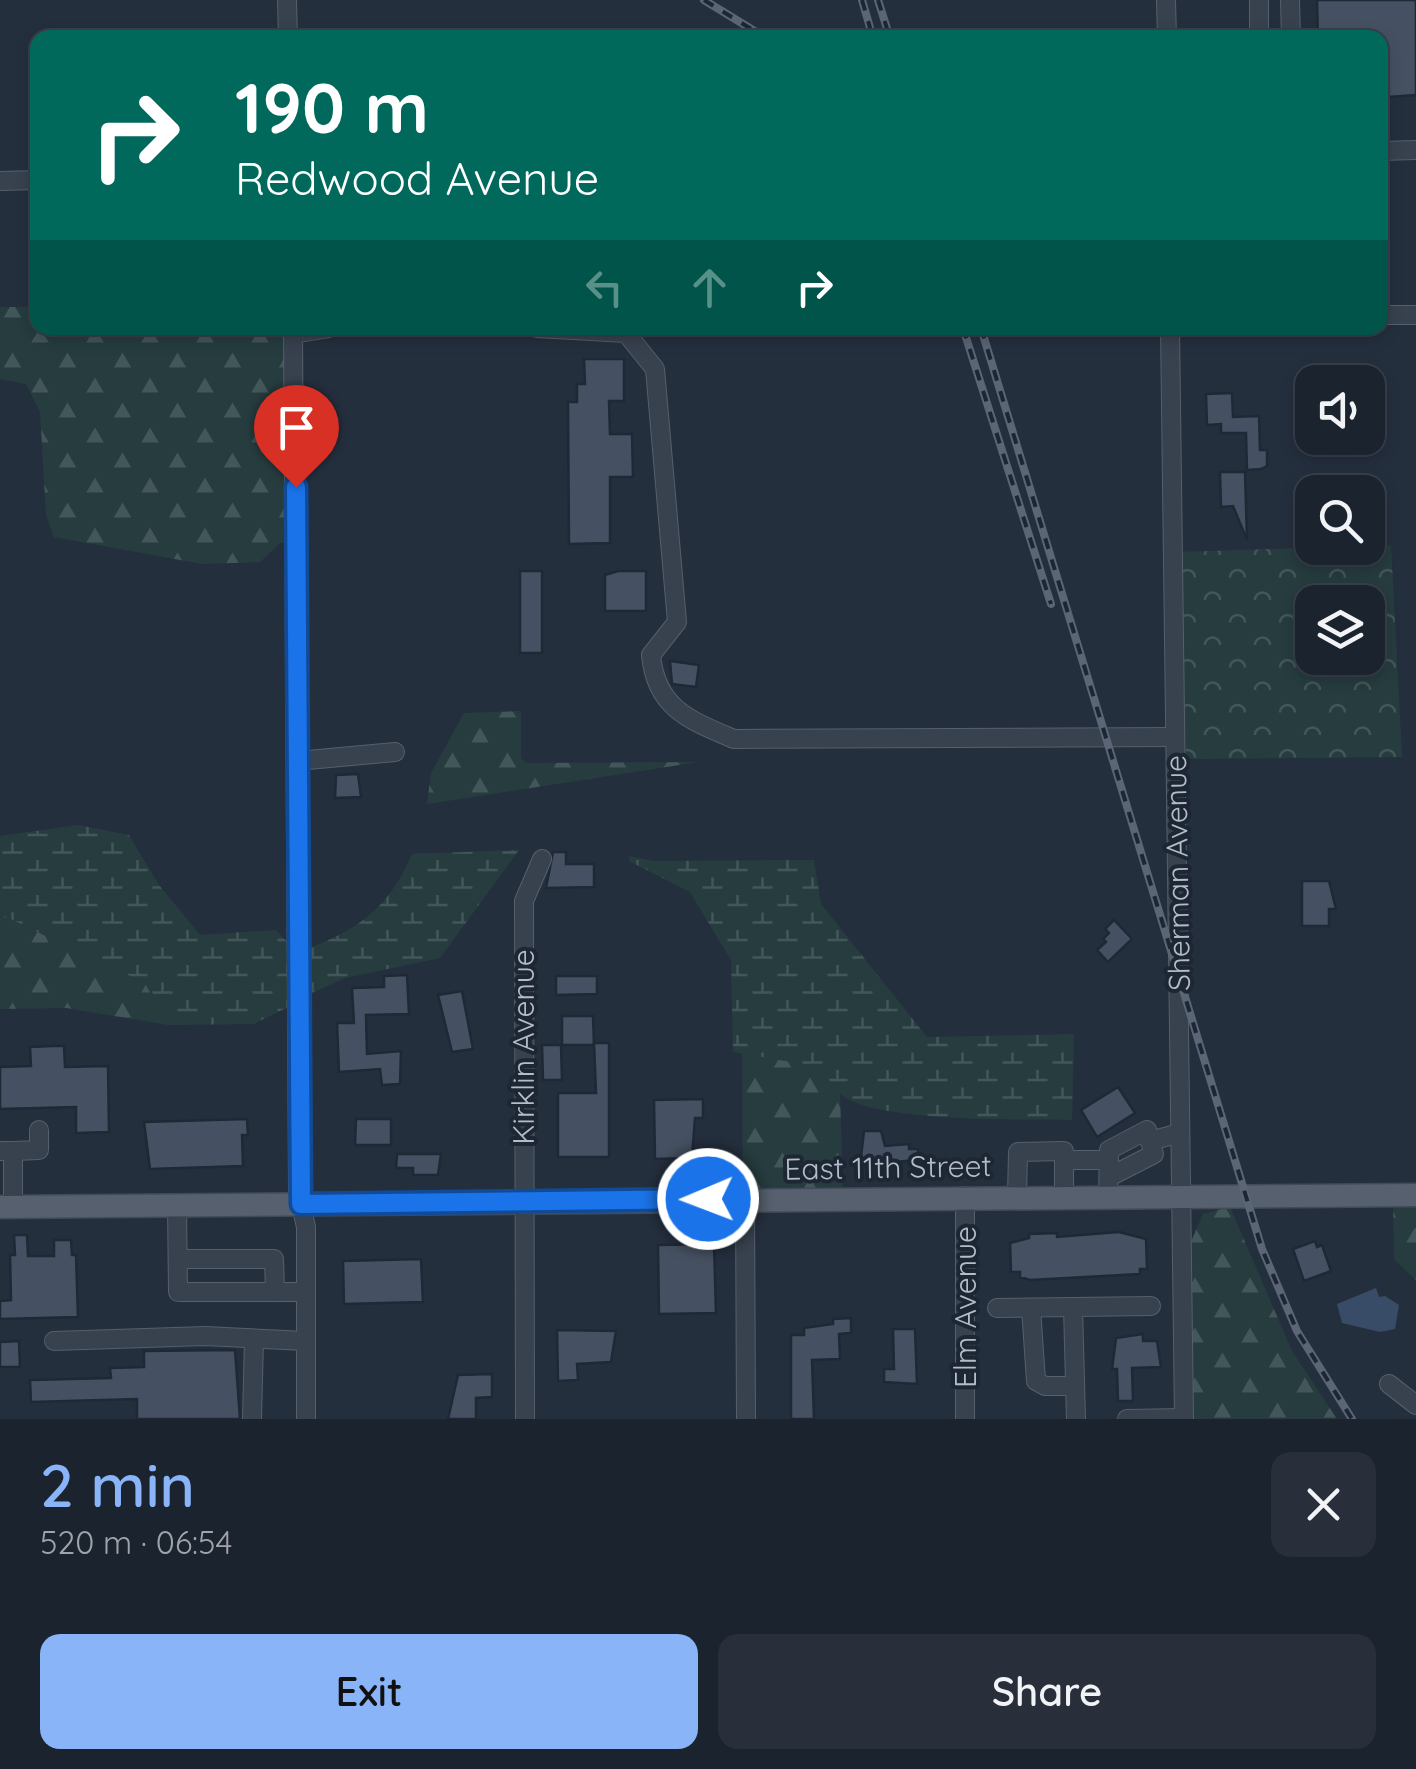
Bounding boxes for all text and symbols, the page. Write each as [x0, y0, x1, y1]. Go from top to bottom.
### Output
text: 190 m [235, 63, 429, 151]
icon: right [70, 70, 200, 200]
text: Redwood Avenue [235, 150, 599, 206]
icon: left [577, 260, 632, 315]
icon: ahead [682, 260, 737, 315]
icon: right [787, 260, 842, 315]
map controls [1295, 365, 1385, 675]
button: sound [1295, 365, 1385, 455]
pin [254, 385, 339, 488]
icon: arrive [269, 400, 324, 455]
button: search [1295, 475, 1385, 565]
button: layers [1295, 585, 1385, 675]
street label: Sherman Avenue [1156, 755, 1198, 991]
street label: Kirklin Avenue [504, 949, 542, 1145]
street label: East 11th Street [784, 1146, 992, 1188]
position arrow [656, 1147, 760, 1251]
street label: Elm Avenue [946, 1226, 984, 1388]
text: 2 min [40, 1447, 195, 1522]
button: close [1271, 1452, 1376, 1557]
text: 520 m · 06:54 [40, 1522, 232, 1562]
button: Exit [40, 1634, 698, 1749]
button: Share [718, 1634, 1376, 1749]

